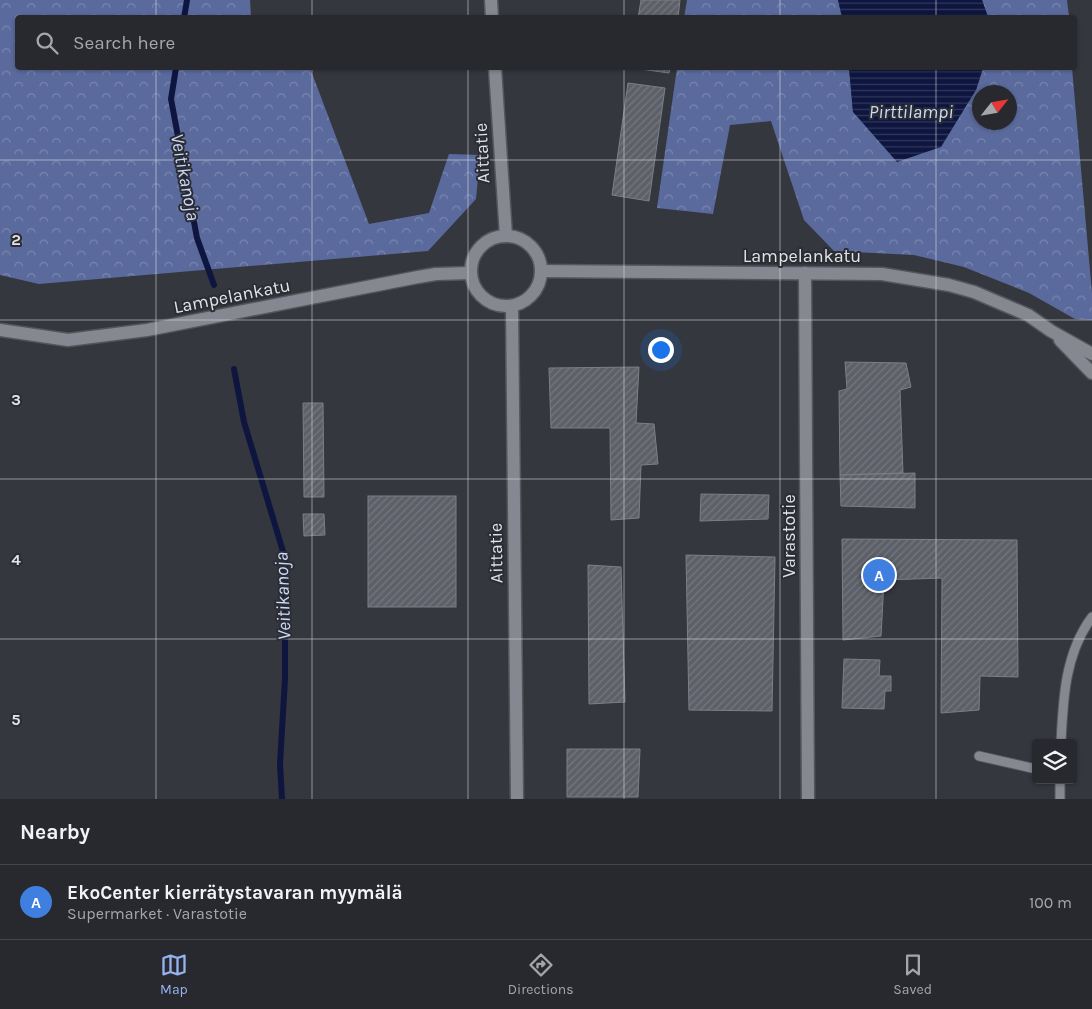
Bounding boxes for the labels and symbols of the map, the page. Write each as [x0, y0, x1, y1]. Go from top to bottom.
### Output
north arrow [972, 85, 1017, 130]
water label: Pirttilampi [869, 101, 953, 123]
street label: Aittatie [469, 122, 495, 184]
water label: Veitikanoja [166, 132, 204, 223]
text: 2 [11, 230, 21, 249]
street label: Lampelankatu [743, 245, 861, 267]
street label: Lampelankatu [172, 274, 292, 318]
your location [648, 337, 674, 363]
text: 3 [11, 390, 21, 409]
street label: Varastotie [778, 494, 800, 578]
street label: Aittatie [484, 523, 508, 583]
text: 4 [11, 550, 21, 569]
water label: Veitikanoja [270, 551, 296, 640]
pin: A [863, 556, 895, 594]
text: 5 [11, 710, 21, 729]

